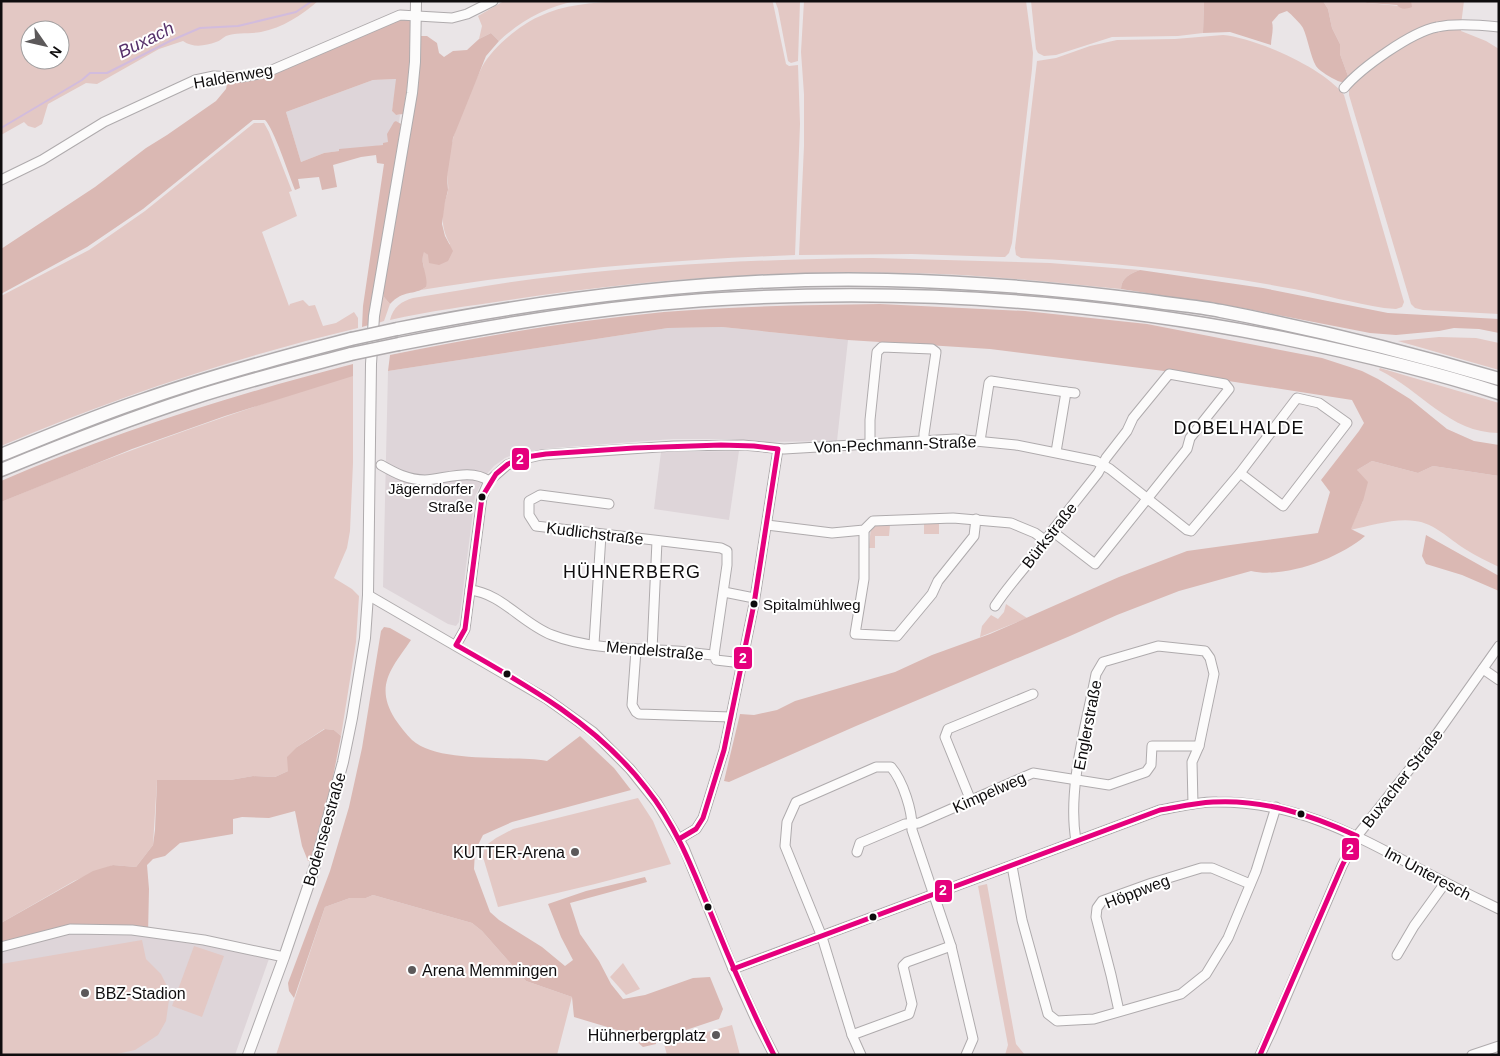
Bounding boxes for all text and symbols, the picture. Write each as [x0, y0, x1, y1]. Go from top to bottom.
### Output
water label: Buxach [115, 18, 177, 62]
north arrow [20, 20, 70, 70]
text: N [46, 44, 65, 61]
street label: Haldenweg [192, 61, 274, 92]
district label: DOBELHALDE [1173, 418, 1305, 438]
street label: Von-Pechmann-Straße [813, 433, 977, 456]
line badge: 2 [511, 447, 530, 471]
text: 2 [516, 451, 524, 467]
place label: Jägerndorfer Straße [388, 480, 473, 515]
marker: Jägerndorfer Straße [477, 492, 487, 502]
street label: Bürkstraße [1019, 499, 1080, 571]
street label: Kudlichstraße [545, 519, 645, 548]
district label: HÜHNERBERG [563, 562, 701, 582]
place label: Spitalmühlweg [763, 596, 861, 613]
marker: Spitalmühlweg [749, 599, 759, 609]
street label: Mendelstraße [605, 638, 705, 663]
line badge: 2 [733, 646, 753, 670]
text: 2 [739, 650, 747, 666]
unlabelled marker [502, 669, 512, 679]
street label: Englerstraße [1070, 678, 1105, 772]
street label: Buxacher Straße [1359, 726, 1446, 831]
street label: Kimpelweg [950, 769, 1028, 816]
street label: Bodenseestraße [300, 770, 349, 888]
unlabelled marker [1296, 809, 1306, 819]
line badge: 2 [1341, 837, 1360, 861]
text: 2 [1346, 841, 1354, 857]
place label: KUTTER-Arena [453, 844, 565, 861]
street label: Im Unteresch [1382, 844, 1474, 903]
marker: KUTTER-Arena [569, 846, 581, 858]
street label: Höppweg [1103, 871, 1172, 912]
line badge: 2 [934, 879, 953, 903]
text: 2 [939, 882, 947, 898]
unlabelled marker [703, 902, 713, 912]
unlabelled marker [868, 912, 878, 922]
place label: Arena Memmingen [422, 962, 557, 979]
marker: Arena Memmingen [406, 964, 418, 976]
place label: BBZ-Stadion [95, 985, 186, 1002]
marker: BBZ-Stadion [79, 987, 91, 999]
place label: Hühnerbergplatz [588, 1027, 706, 1044]
marker: Hühnerbergplatz [710, 1029, 722, 1041]

